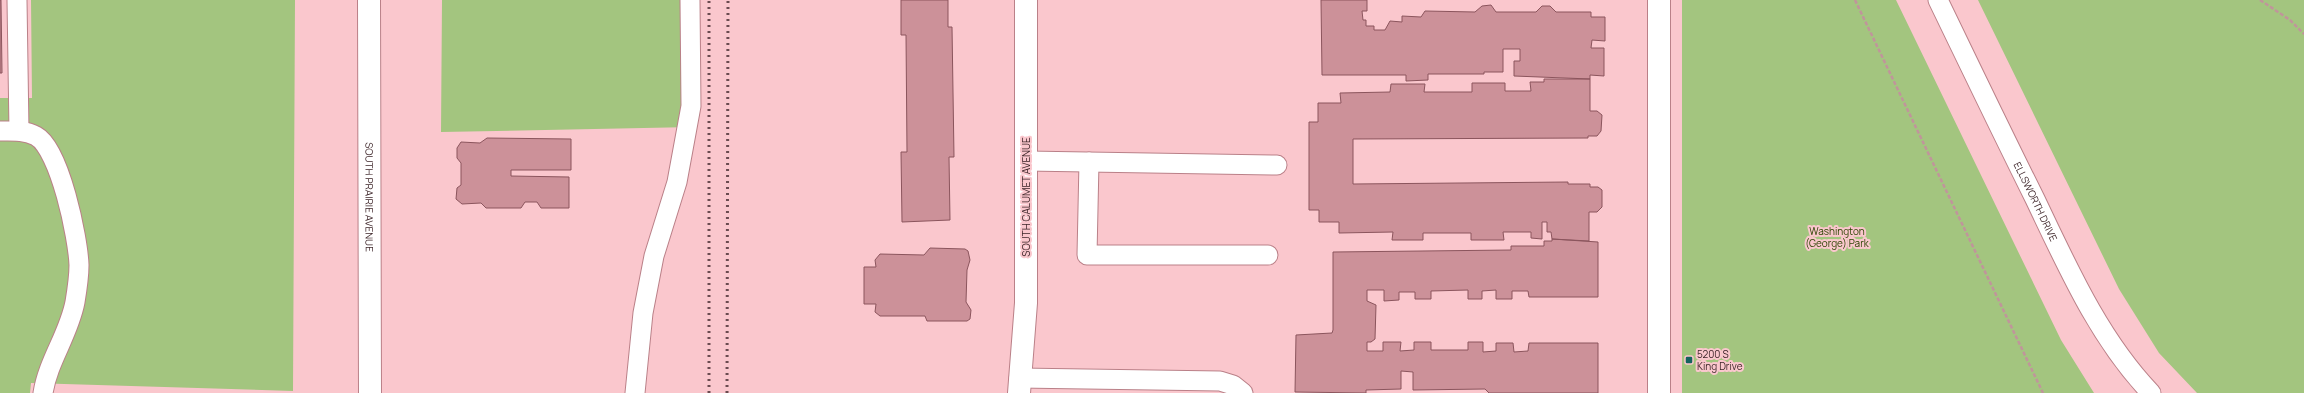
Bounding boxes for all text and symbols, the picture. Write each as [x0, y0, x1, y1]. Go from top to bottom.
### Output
street label: SOUTH CALUMET AVENUE [1019, 137, 1033, 257]
street label: SOUTH PRAIRIE AVENUE [362, 142, 377, 252]
street label: ELLSWORTH DRIVE [2011, 159, 2061, 244]
park label: Washington (George) Park [1805, 224, 1870, 250]
place label: 5200 S King Drive [1697, 347, 1743, 373]
marker: 5200 S King Drive [1684, 355, 1694, 365]

